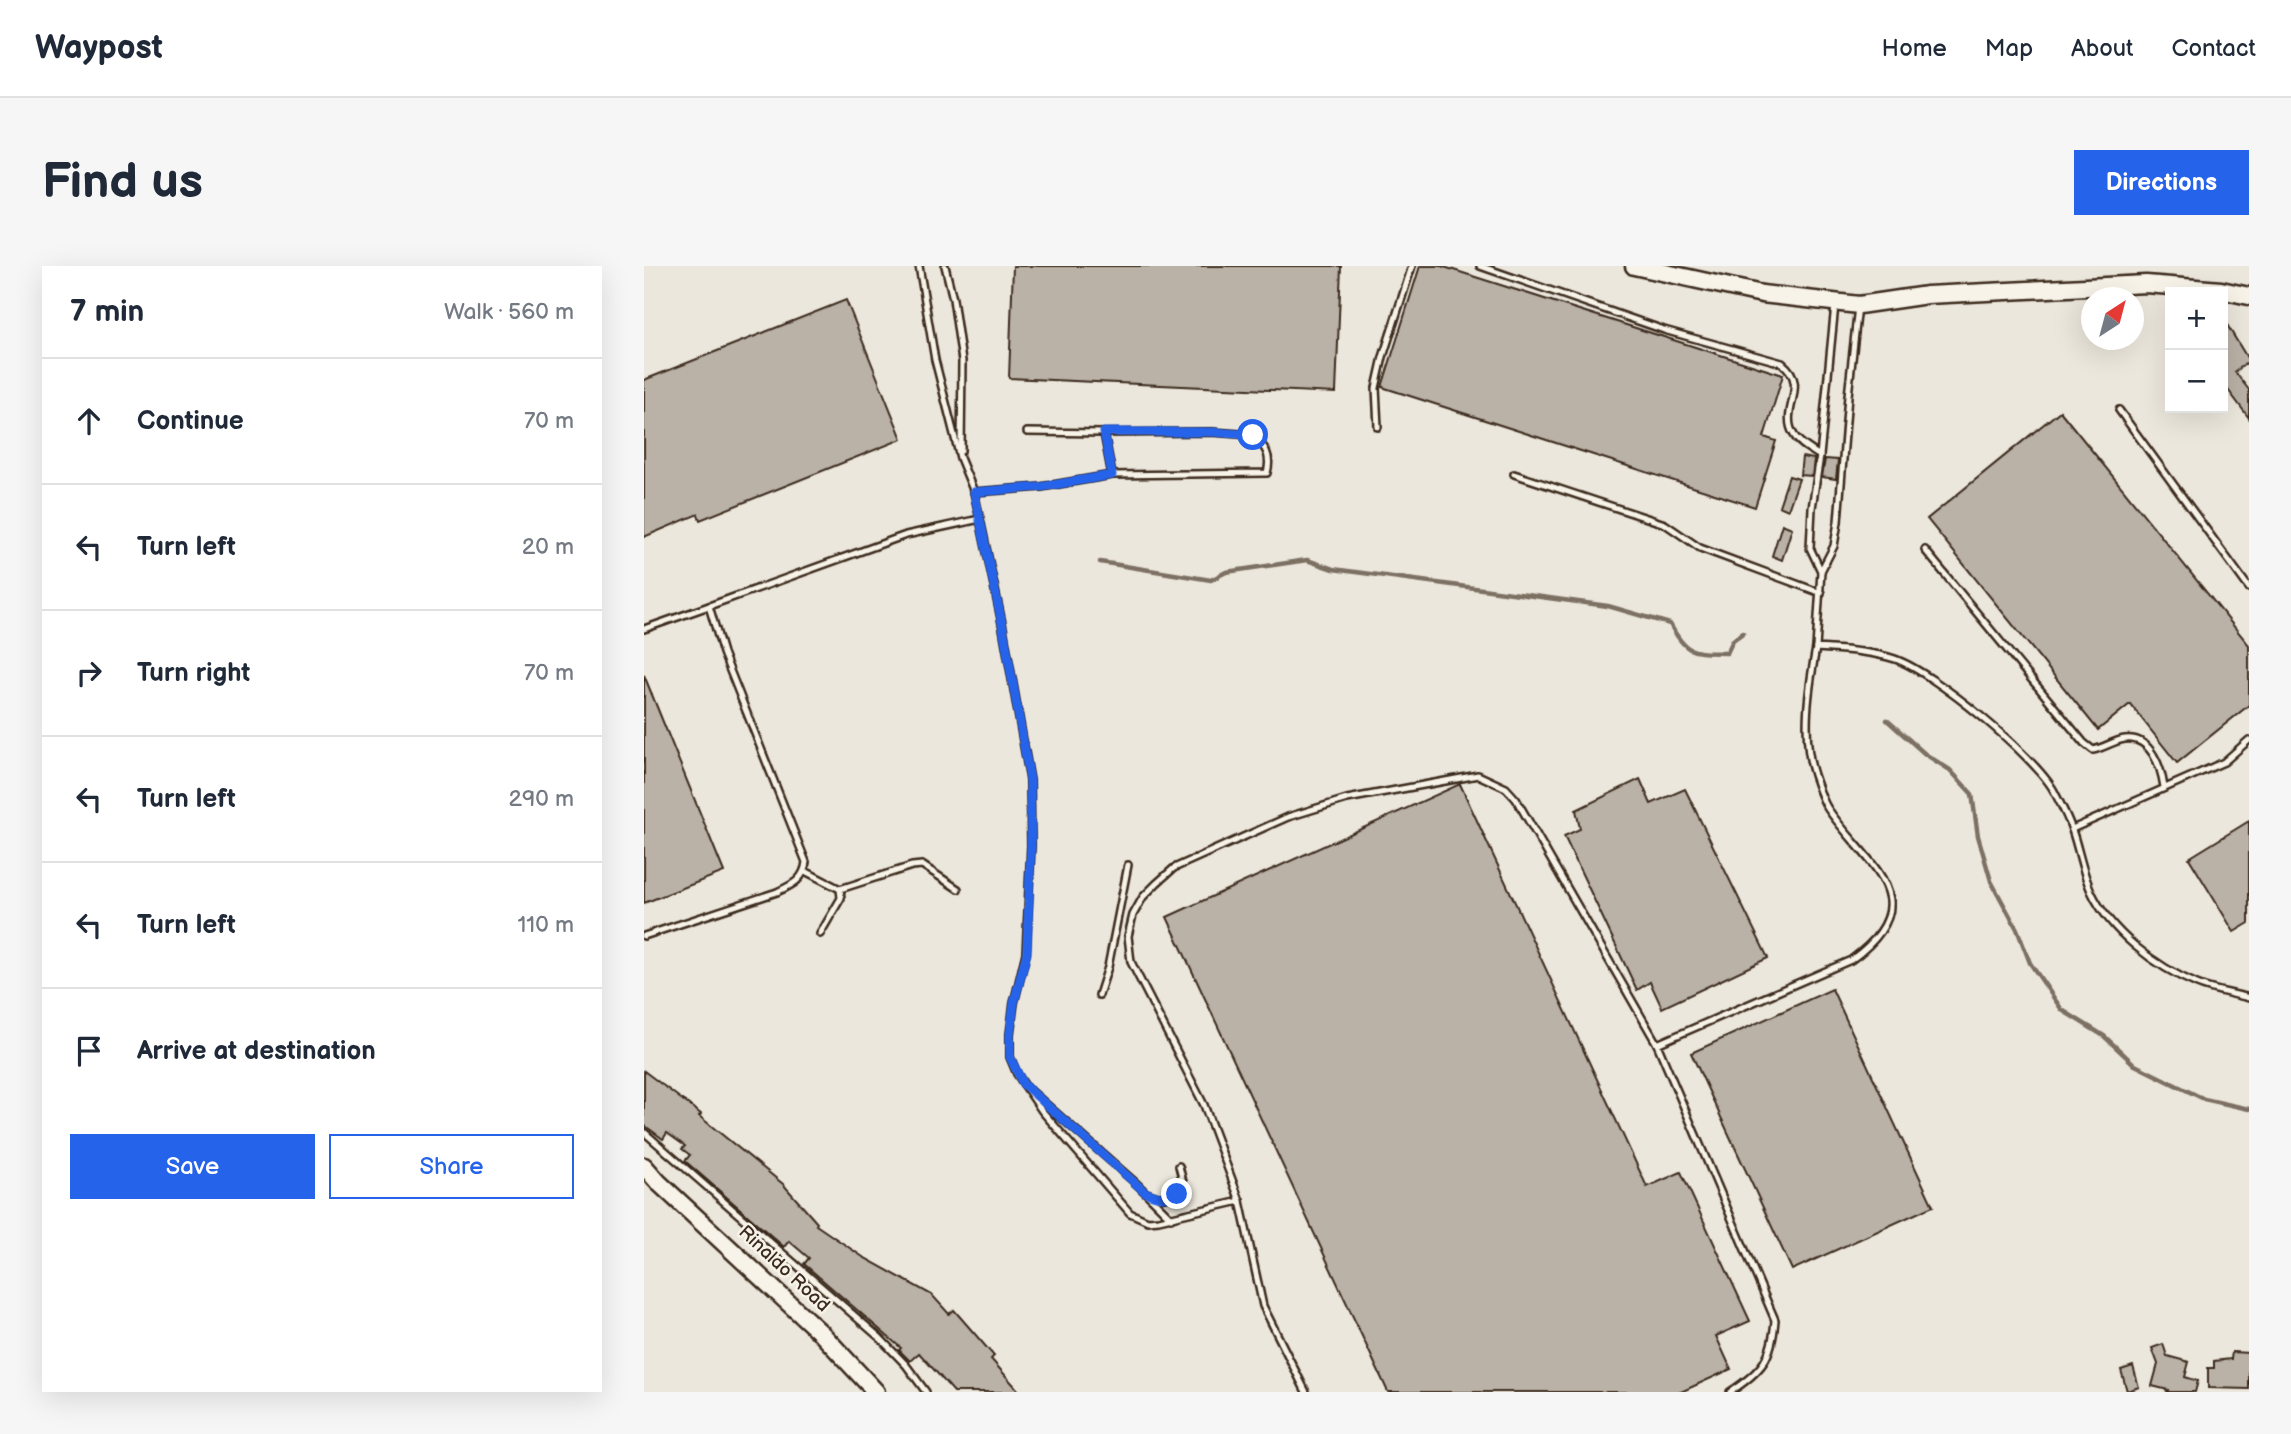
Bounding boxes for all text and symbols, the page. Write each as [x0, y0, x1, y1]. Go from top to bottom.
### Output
text: Waypost [35, 28, 163, 68]
text: Home [1882, 34, 1947, 63]
text: Map [1985, 34, 2033, 63]
text: About [2071, 34, 2133, 63]
text: Contact [2171, 34, 2256, 63]
button: Directions [2074, 150, 2249, 215]
text: Find us [42, 153, 203, 212]
north arrow [2081, 287, 2144, 350]
map controls [2165, 287, 2228, 413]
button: + [2165, 287, 2228, 350]
text: 7 min [70, 294, 144, 330]
text: Walk · 560 m [444, 298, 574, 326]
button: − [2165, 350, 2228, 413]
icon: ahead [70, 402, 108, 440]
text: Continue [137, 406, 244, 437]
text: 70 m [524, 407, 574, 435]
route start [1237, 419, 1268, 450]
icon: left [70, 528, 108, 566]
text: Turn left [137, 532, 236, 563]
text: 20 m [522, 533, 574, 561]
icon: right [70, 654, 108, 692]
text: Turn right [137, 658, 250, 689]
text: 70 m [524, 659, 574, 687]
icon: left [70, 780, 108, 818]
text: Turn left [137, 784, 236, 815]
text: 290 m [508, 785, 574, 813]
icon: left [70, 906, 108, 944]
text: Turn left [137, 910, 236, 941]
text: 110 m [517, 911, 574, 939]
icon: arrive [70, 1032, 108, 1070]
text: Arrive at destination [137, 1036, 376, 1067]
button: Save [70, 1134, 315, 1199]
button: Share [329, 1134, 574, 1199]
route end [1161, 1178, 1192, 1209]
street label: Rinaldo Road [734, 1221, 834, 1317]

